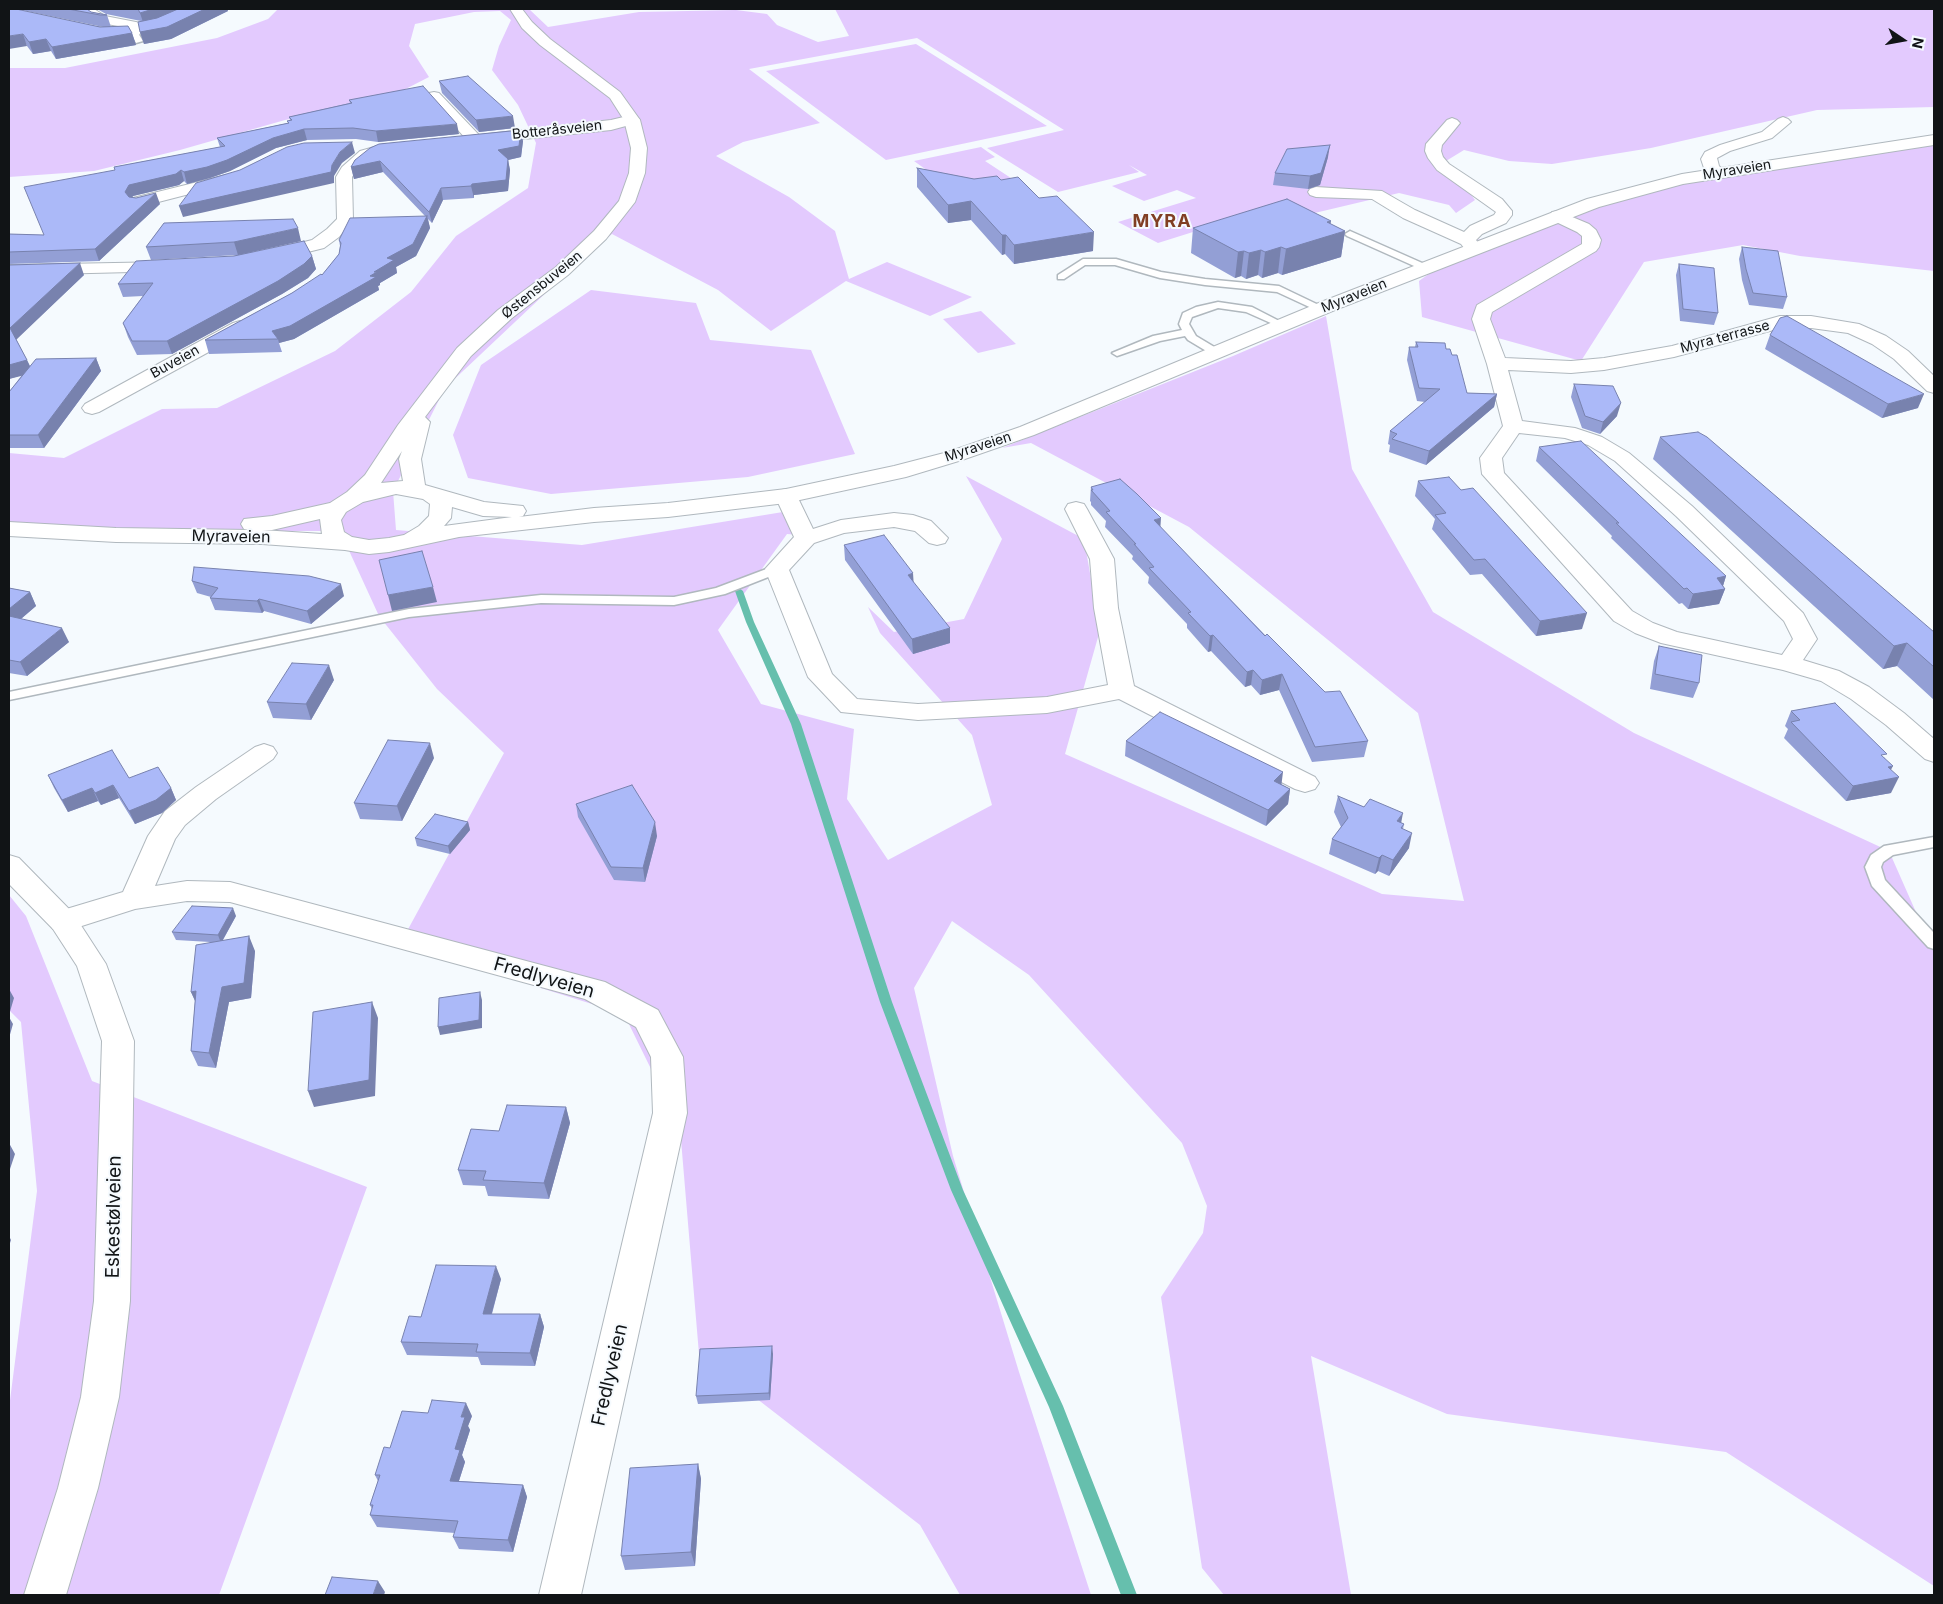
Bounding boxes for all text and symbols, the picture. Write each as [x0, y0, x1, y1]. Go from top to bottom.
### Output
north arrow [1878, 15, 1928, 65]
text: N [1909, 36, 1928, 50]
street label: Botteråsveien [511, 117, 603, 143]
street label: Myraveien [1702, 156, 1772, 184]
district label: MYRA [1132, 211, 1192, 233]
street label: Østensbuveien [498, 247, 586, 323]
street label: Myraveien [1319, 275, 1389, 317]
street label: Myra terrasse [1678, 317, 1772, 357]
street label: Buveien [148, 342, 202, 382]
street label: Myraveien [943, 428, 1013, 466]
street label: Myraveien [191, 527, 271, 547]
street label: Fredlyveien [491, 953, 597, 1003]
street label: Eskestølveien [102, 1155, 126, 1279]
street label: Fredlyveien [587, 1322, 633, 1428]

